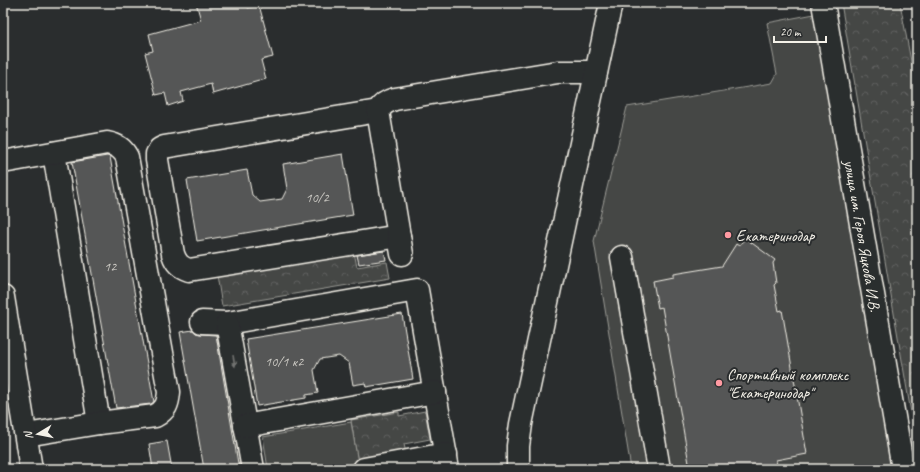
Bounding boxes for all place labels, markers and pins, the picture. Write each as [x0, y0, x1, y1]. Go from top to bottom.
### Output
place label: Екатеринодар [736, 226, 815, 246]
marker: Екатеринодар [723, 230, 733, 240]
place label: Спортивный комплекс "Екатеринодар" [727, 365, 849, 403]
marker: Спортивный комплекс "Екатеринодар" [714, 378, 724, 388]

